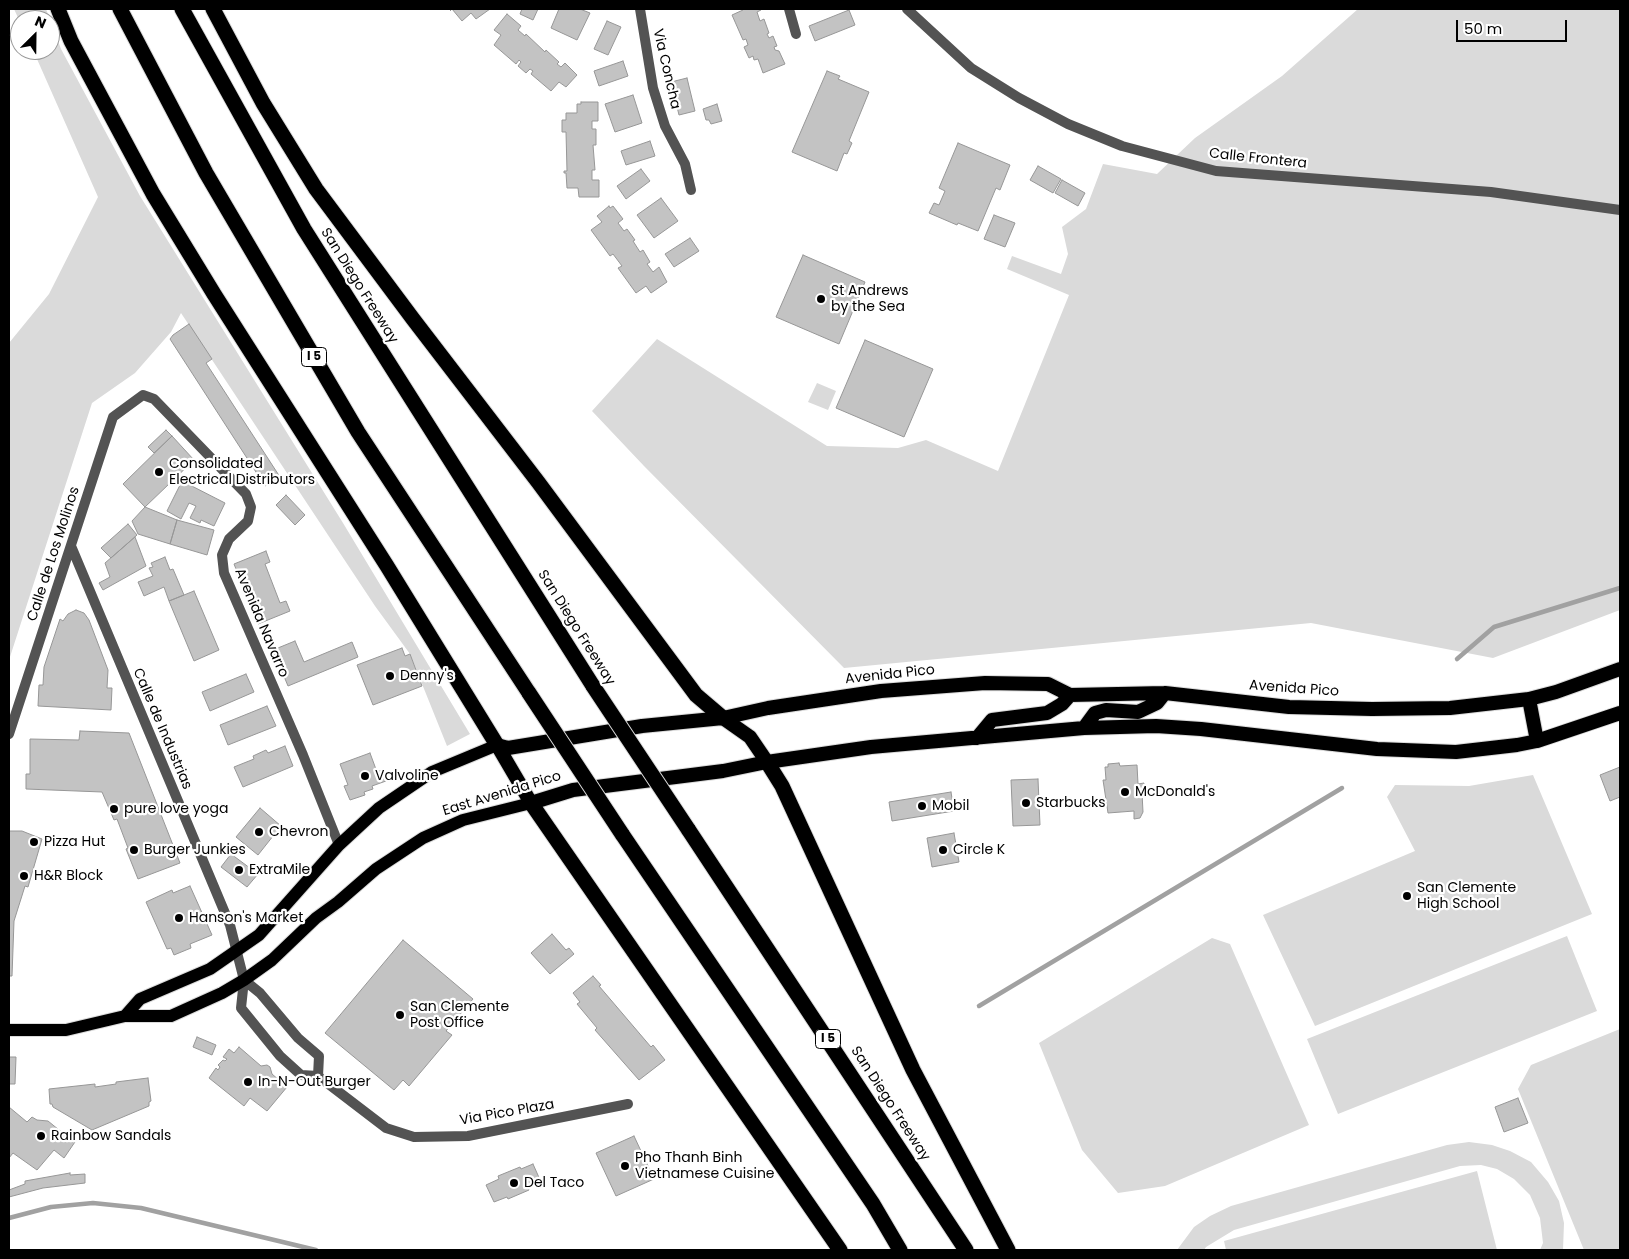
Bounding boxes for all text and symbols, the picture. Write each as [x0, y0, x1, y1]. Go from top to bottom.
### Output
north arrow [10, 10, 60, 60]
scale bar [1459, 10, 1570, 42]
text: N [32, 11, 49, 33]
text: 50 m [1464, 18, 1502, 39]
street label: Via Concha [649, 27, 683, 111]
street label: Calle Frontera [1208, 146, 1308, 172]
street label: San Diego Freeway [317, 225, 401, 347]
place label: St Andrews by the Sea [831, 283, 909, 316]
marker: St Andrews by the Sea [815, 293, 827, 305]
road number: I 5 [302, 348, 326, 367]
place label: Consolidated Electrical Distributors [169, 456, 315, 488]
marker: Consolidated Electrical Distributors [153, 466, 165, 478]
street label: Calle de Los Molinos [24, 485, 84, 623]
street label: Avenida Navarro [230, 566, 292, 680]
street label: San Diego Freeway [534, 567, 618, 689]
street label: Avenida Pico [844, 662, 936, 688]
street label: Calle de Industrias [129, 666, 195, 792]
place label: Denny's [400, 668, 454, 684]
marker: Denny's [384, 670, 396, 682]
street label: Avenida Pico [1248, 677, 1340, 701]
place label: Valvoline [375, 768, 439, 784]
street label: East Avenida Pico [441, 768, 563, 820]
marker: Valvoline [359, 770, 371, 782]
place label: McDonald's [1135, 784, 1215, 800]
marker: McDonald's [1119, 786, 1131, 798]
place label: Starbucks [1036, 795, 1105, 811]
marker: Starbucks [1020, 797, 1032, 809]
place label: Mobil [932, 798, 969, 814]
marker: Mobil [916, 800, 928, 812]
place label: pure love yoga [124, 801, 229, 817]
marker: pure love yoga [108, 803, 120, 815]
place label: Chevron [269, 824, 328, 840]
marker: Chevron [253, 826, 265, 838]
place label: Pizza Hut [44, 834, 105, 850]
marker: Pizza Hut [28, 836, 40, 848]
place label: Burger Junkies [144, 842, 246, 858]
place label: Circle K [953, 842, 1005, 858]
marker: Burger Junkies [128, 844, 140, 856]
marker: Circle K [937, 844, 949, 856]
place label: ExtraMile [249, 862, 310, 878]
marker: ExtraMile [233, 864, 245, 876]
place label: H&R Block [34, 868, 103, 884]
marker: H&R Block [18, 870, 30, 882]
place label: San Clemente High School [1417, 880, 1516, 912]
marker: San Clemente High School [1401, 890, 1413, 902]
place label: Hanson's Market [189, 910, 303, 926]
marker: Hanson's Market [173, 912, 185, 924]
place label: San Clemente Post Office [410, 999, 509, 1032]
marker: San Clemente Post Office [394, 1009, 406, 1021]
road number: I 5 [816, 1030, 840, 1048]
street label: San Diego Freeway [847, 1044, 933, 1164]
place label: In-N-Out Burger [258, 1074, 371, 1090]
marker: In-N-Out Burger [242, 1076, 254, 1088]
street label: Via Pico Plaza [458, 1096, 556, 1130]
place label: Rainbow Sandals [51, 1128, 171, 1144]
marker: Rainbow Sandals [35, 1130, 47, 1142]
place label: Pho Thanh Binh Vietnamese Cuisine [635, 1150, 775, 1182]
marker: Pho Thanh Binh Vietnamese Cuisine [619, 1160, 631, 1172]
place label: Del Taco [524, 1175, 584, 1191]
marker: Del Taco [508, 1177, 520, 1189]

